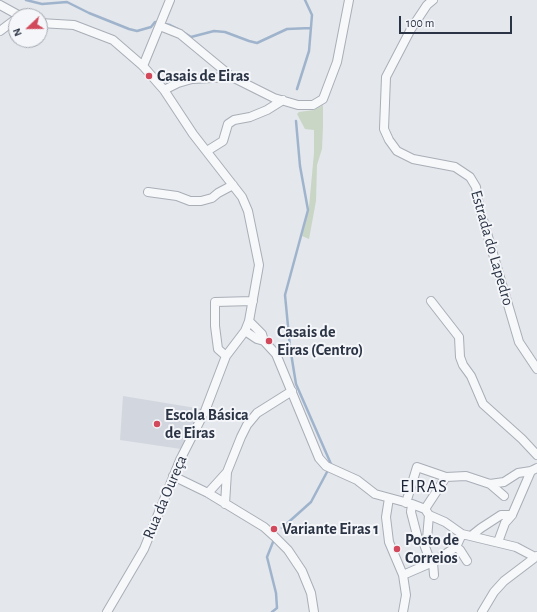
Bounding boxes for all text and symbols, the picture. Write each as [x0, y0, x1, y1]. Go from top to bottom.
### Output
north arrow [8, 8, 48, 48]
scale bar [401, 8, 514, 34]
text: 100 m [406, 17, 434, 29]
text: N [11, 27, 24, 38]
place label: Casais de Eiras [157, 66, 249, 86]
marker: Casais de Eiras [144, 71, 154, 81]
street label: Estrada do Lapedro [466, 188, 518, 308]
place label: Casais de Eiras (Centro) [277, 322, 363, 360]
marker: Casais de Eiras (Centro) [264, 336, 274, 346]
place label: Escola Básica de Eiras [165, 405, 249, 443]
marker: Escola Básica de Eiras [152, 419, 162, 429]
street label: Rua da Oureça [139, 452, 191, 542]
district label: EIRAS [400, 476, 448, 498]
place label: Variante Eiras 1 [282, 519, 379, 539]
marker: Variante Eiras 1 [269, 524, 279, 534]
place label: Posto de Correios [405, 530, 459, 568]
marker: Posto de Correios [392, 544, 402, 554]

